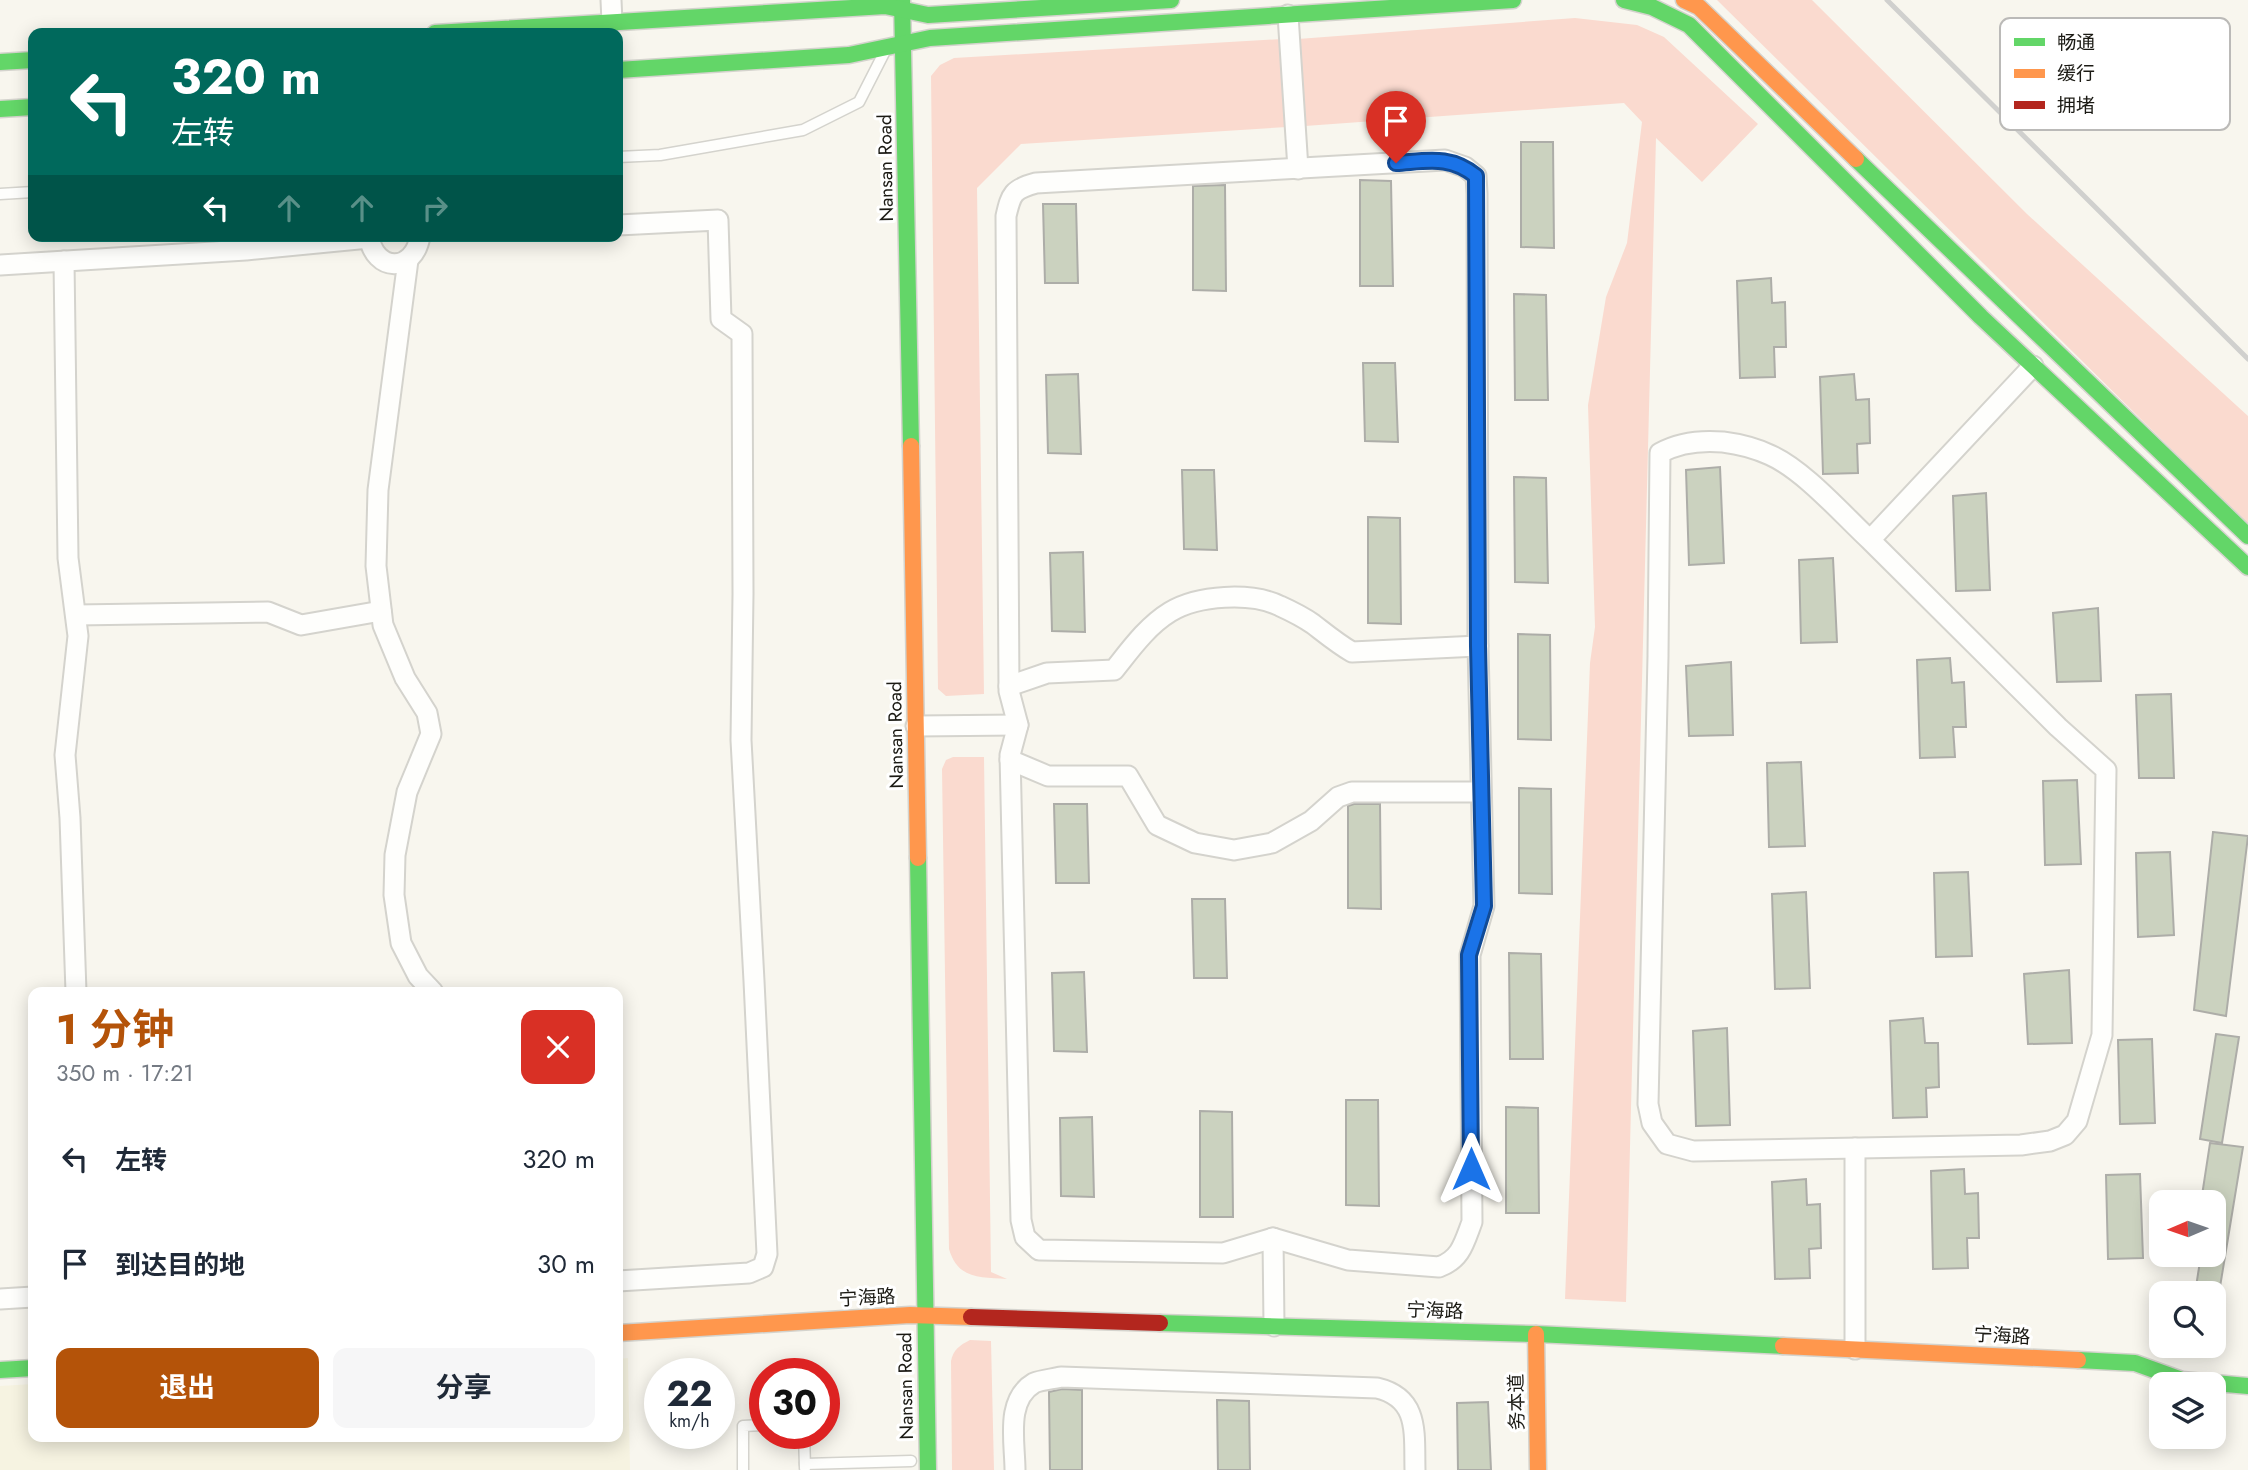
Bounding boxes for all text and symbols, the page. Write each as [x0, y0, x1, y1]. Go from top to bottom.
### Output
legend [2000, 18, 2230, 130]
text: 畅通 [2057, 29, 2095, 56]
text: 320 m [171, 42, 321, 112]
icon: left [56, 56, 147, 147]
text: 缓行 [2057, 60, 2095, 87]
pin [1366, 91, 1426, 163]
text: 拥堵 [2057, 92, 2095, 119]
icon: arrive [1377, 102, 1415, 140]
text: 左转 [171, 110, 235, 156]
street label: Nansan Road [871, 114, 900, 222]
icon: left [197, 189, 235, 227]
icon: ahead [270, 189, 308, 227]
icon: ahead [343, 189, 381, 227]
icon: right [416, 189, 454, 227]
street label: Nansan Road [881, 681, 910, 789]
text: 1 分钟 [56, 999, 174, 1060]
button: close [521, 1010, 595, 1084]
text: 350 m · 17:21 [56, 1056, 194, 1090]
position arrow [1434, 1132, 1508, 1206]
icon: left [56, 1140, 94, 1178]
text: 320 m [522, 1140, 595, 1178]
text: 左转 [115, 1141, 167, 1179]
north arrow [2149, 1190, 2226, 1267]
map controls [2149, 1190, 2226, 1449]
icon: arrive [56, 1245, 94, 1283]
text: 30 m [537, 1245, 595, 1283]
text: 到达目的地 [115, 1246, 245, 1284]
button: search [2149, 1281, 2226, 1358]
street label: 宁海路 [838, 1283, 896, 1312]
street label: 宁海路 [1406, 1296, 1464, 1325]
street label: 宁海路 [1973, 1321, 2031, 1350]
street label: Nansan Road [891, 1332, 920, 1440]
button: 退出 [56, 1348, 319, 1428]
button: 分享 [333, 1348, 595, 1428]
speed limit sign: 30 [749, 1358, 840, 1449]
text: 22 [667, 1369, 712, 1419]
button: layers [2149, 1372, 2226, 1449]
street label: 务本道 [1503, 1373, 1530, 1431]
text: km/h [669, 1408, 710, 1434]

